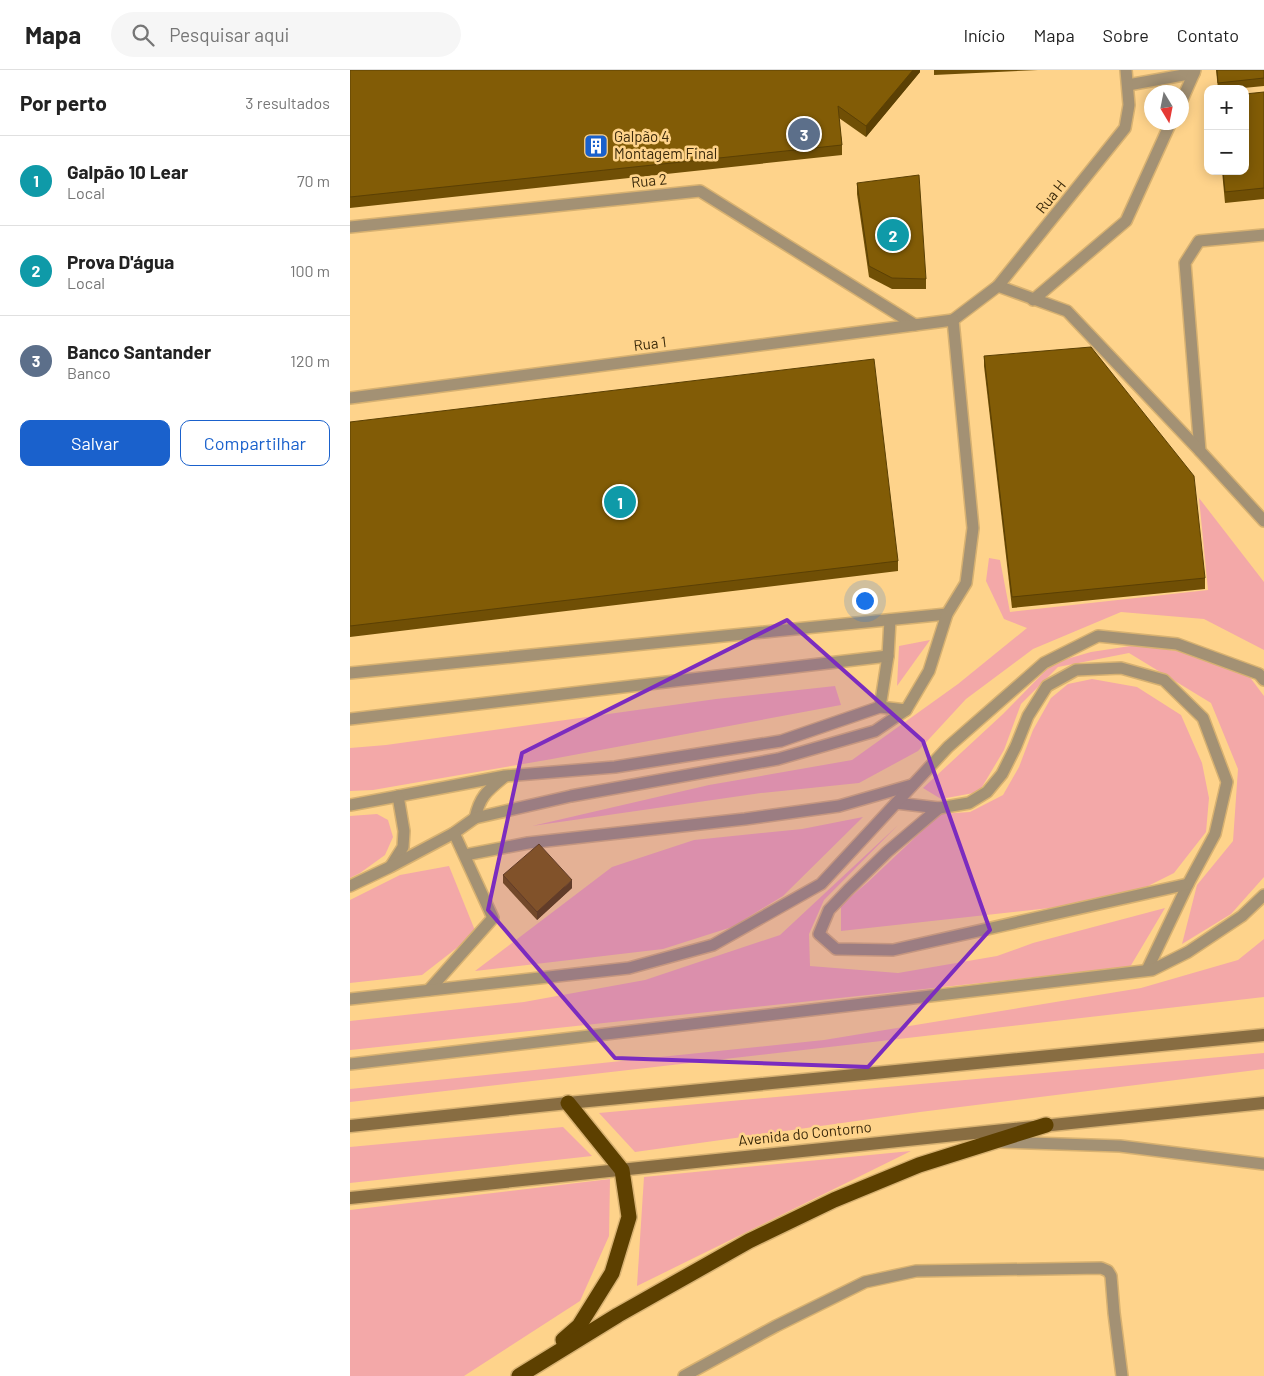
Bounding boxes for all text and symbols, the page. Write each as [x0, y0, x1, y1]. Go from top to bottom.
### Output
search box [111, 12, 461, 57]
text: Mapa [25, 20, 81, 49]
icon: search [129, 21, 157, 49]
text: Pesquisar aqui [169, 23, 289, 46]
text: Início [963, 24, 1005, 46]
text: Mapa [1033, 24, 1075, 46]
text: Sobre [1103, 24, 1149, 46]
text: Contato [1177, 24, 1239, 46]
north arrow [1144, 85, 1189, 130]
map controls [1204, 85, 1249, 175]
button: + [1204, 85, 1249, 130]
text: Por perto [20, 90, 107, 115]
text: 3 resultados [245, 93, 330, 112]
pin: 3 [788, 115, 820, 153]
place label: Galpão 4 Montagem Final [614, 127, 717, 162]
button: − [1204, 130, 1249, 175]
building icon: Galpão 4 Montagem Final [583, 133, 609, 159]
text: Galpão 10 Lear [67, 160, 188, 183]
street label: Rua 2 [630, 169, 668, 191]
text: 1 [33, 171, 39, 190]
text: 70 m [297, 171, 330, 190]
street label: Rua H [1031, 176, 1069, 217]
text: Local [67, 183, 105, 202]
pin: 2 [877, 216, 909, 254]
text: Prova D'água [67, 250, 174, 273]
text: 2 [32, 261, 40, 280]
text: 100 m [290, 261, 330, 280]
text: Local [67, 273, 105, 292]
street label: Rua 1 [632, 332, 667, 354]
text: Banco Santander [67, 340, 211, 363]
text: 3 [32, 351, 40, 370]
text: 120 m [290, 351, 330, 370]
text: Banco [67, 363, 111, 382]
button: Salvar [20, 420, 170, 466]
button: Compartilhar [180, 420, 330, 466]
pin: 1 [604, 483, 636, 521]
your location [852, 588, 878, 614]
street label: Avenida do Contorno [737, 1117, 873, 1149]

